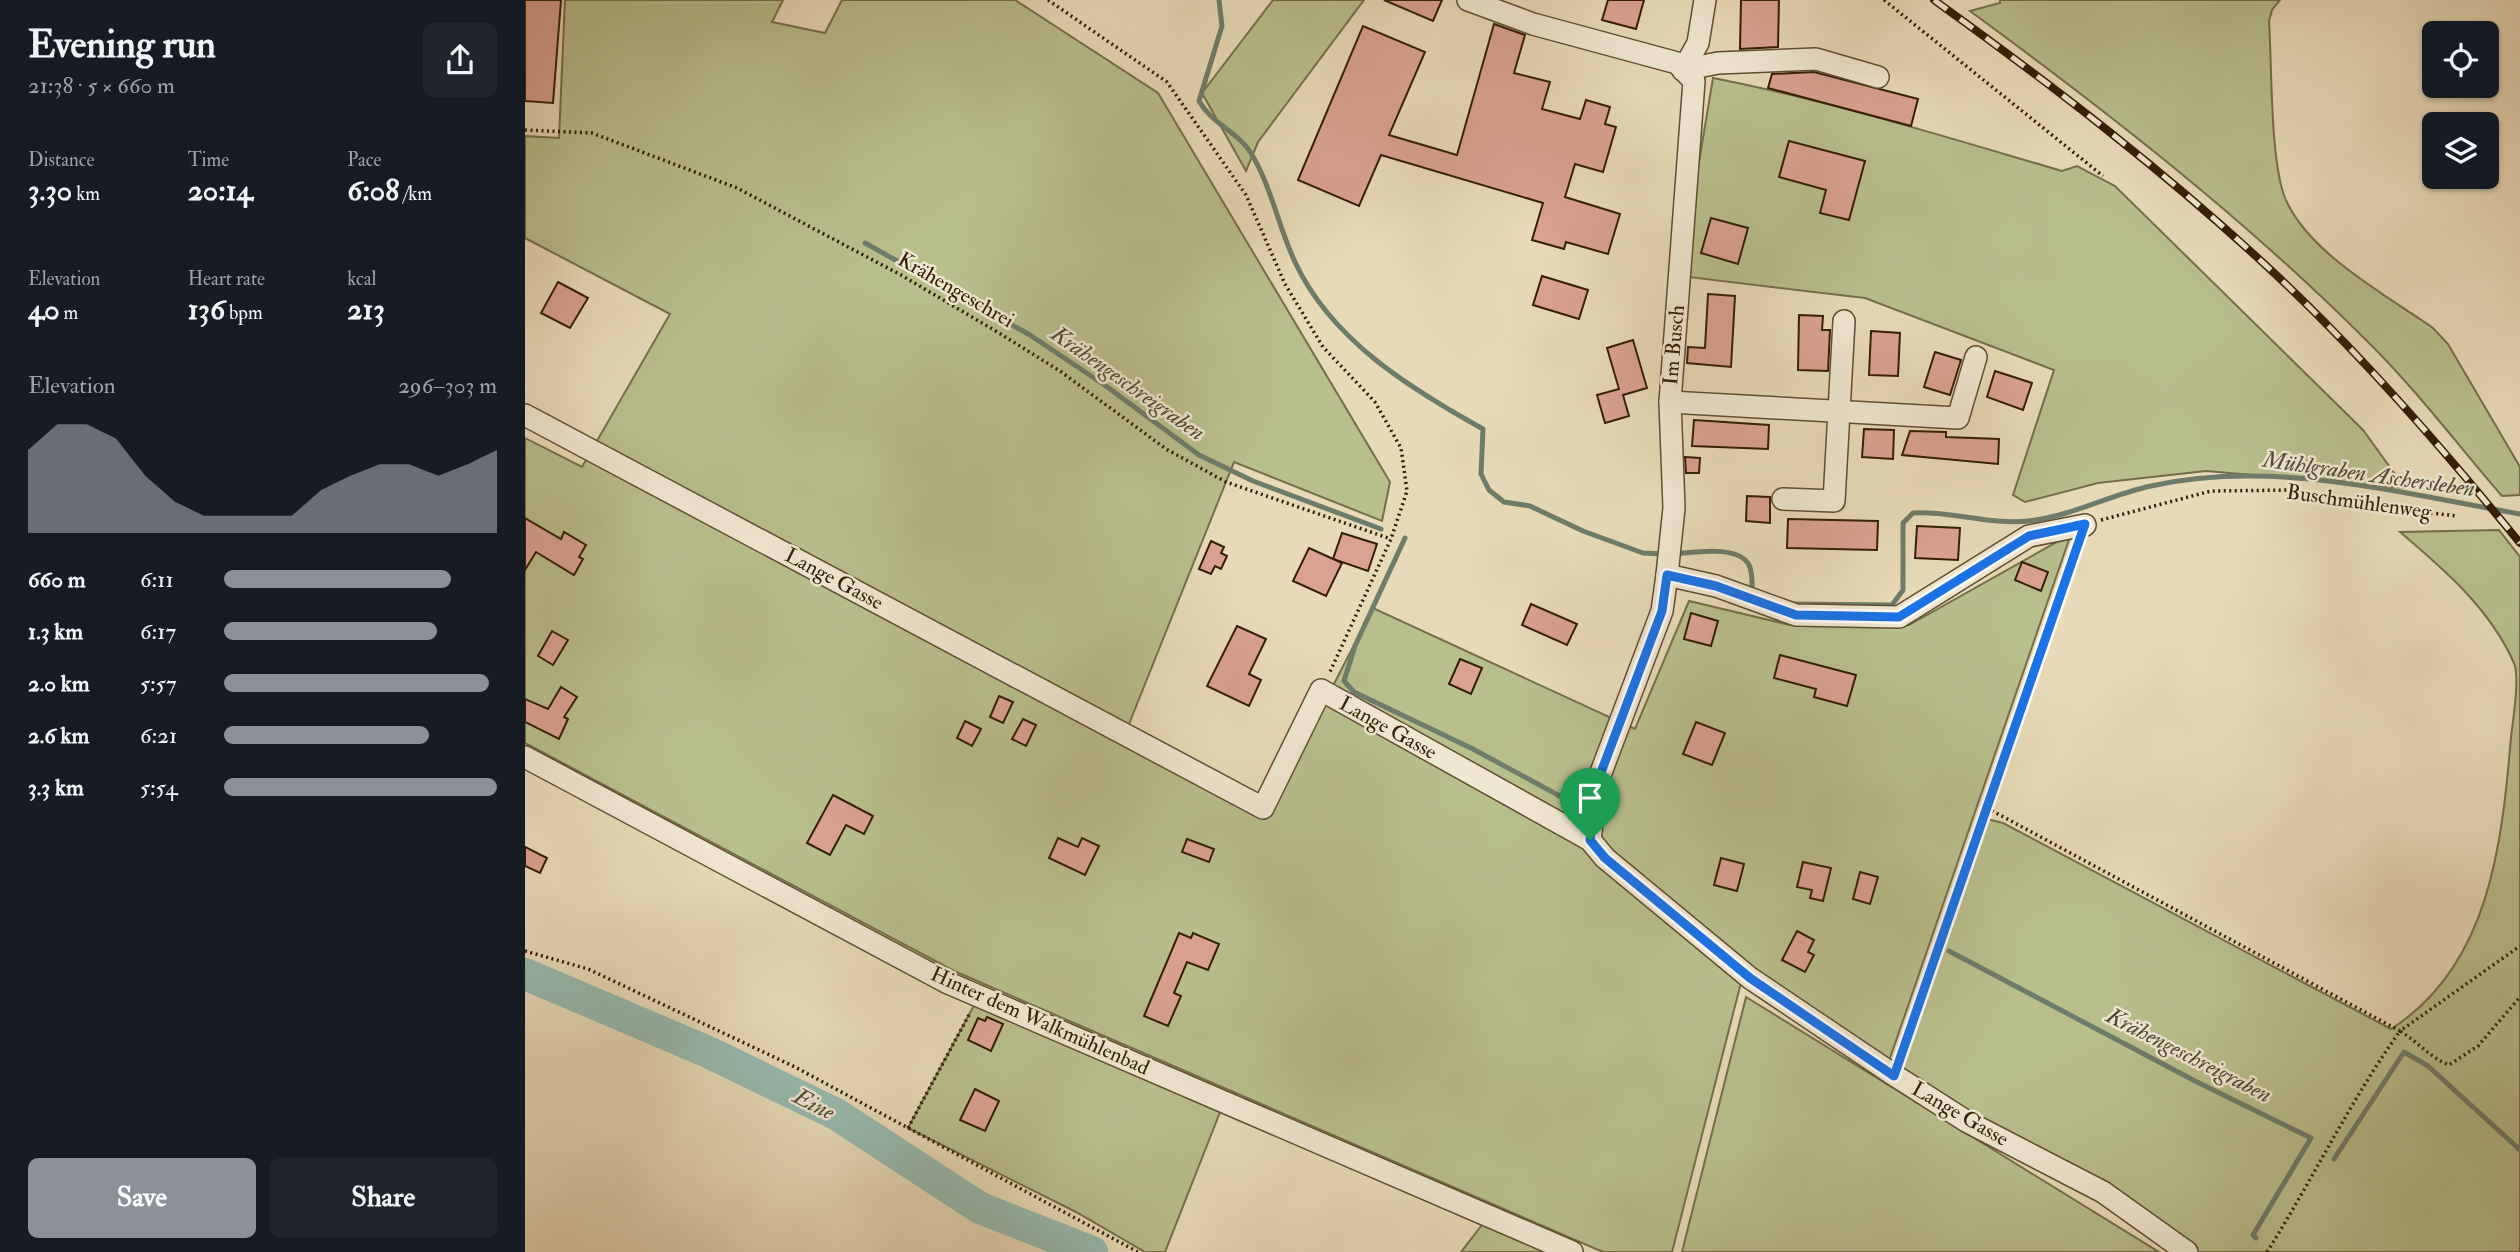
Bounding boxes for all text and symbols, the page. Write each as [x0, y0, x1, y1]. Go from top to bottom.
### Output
text: Evening run [28, 21, 216, 69]
map controls [2422, 21, 2499, 189]
button: locate [2422, 21, 2499, 98]
button: share [423, 23, 497, 97]
text: 21:38 · 5 × 660 m [28, 71, 175, 100]
button: layers [2422, 112, 2499, 189]
text: Distance [28, 148, 94, 172]
text: Time [188, 148, 229, 172]
text: Pace [347, 148, 381, 172]
text: 3.30 [28, 172, 72, 209]
text: 20:14 [188, 172, 253, 209]
text: 6:08 [347, 172, 399, 209]
text: km [72, 182, 100, 206]
text: /km [399, 182, 432, 206]
street label: Krähengeschrei [893, 246, 1019, 334]
text: Elevation [28, 267, 100, 291]
text: Heart rate [188, 267, 265, 291]
text: kcal [347, 267, 376, 291]
text: 40 [28, 291, 60, 328]
text: 136 [188, 291, 225, 328]
text: 213 [347, 291, 385, 328]
text: m [60, 301, 78, 325]
text: bpm [225, 301, 263, 325]
street label: Im Busch [1657, 304, 1691, 386]
water label: Krähengeschreigraben [1045, 319, 1211, 447]
text: Elevation [28, 371, 116, 400]
text: 296–303 m [398, 371, 497, 400]
water label: Mühlgraben Aschersleben [2259, 444, 2477, 503]
street label: Buschmühlenweg [2285, 478, 2434, 526]
street label: Lange Gasse [780, 542, 888, 616]
text: 660 m [28, 565, 86, 594]
text: 6:11 [140, 565, 174, 594]
text: 1.3 km [28, 617, 83, 646]
text: 6:17 [140, 617, 176, 646]
text: 2.0 km [28, 669, 90, 698]
text: 5:57 [140, 669, 176, 698]
street label: Lange Gasse [1334, 690, 1442, 766]
text: 2.6 km [28, 721, 89, 750]
text: 6:21 [140, 721, 177, 750]
pin [1560, 768, 1620, 840]
text: 3.3 km [28, 773, 84, 802]
text: 5:54 [140, 773, 178, 802]
icon: arrive [1571, 779, 1609, 817]
street label: Hinter dem Walkmühlenbad [926, 961, 1154, 1082]
water label: Krähengeschreigraben [2101, 1000, 2276, 1109]
street label: Lange Gasse [1907, 1075, 2014, 1153]
water label: Eine [787, 1081, 840, 1127]
button: Save [28, 1158, 256, 1238]
button: Share [270, 1158, 497, 1238]

